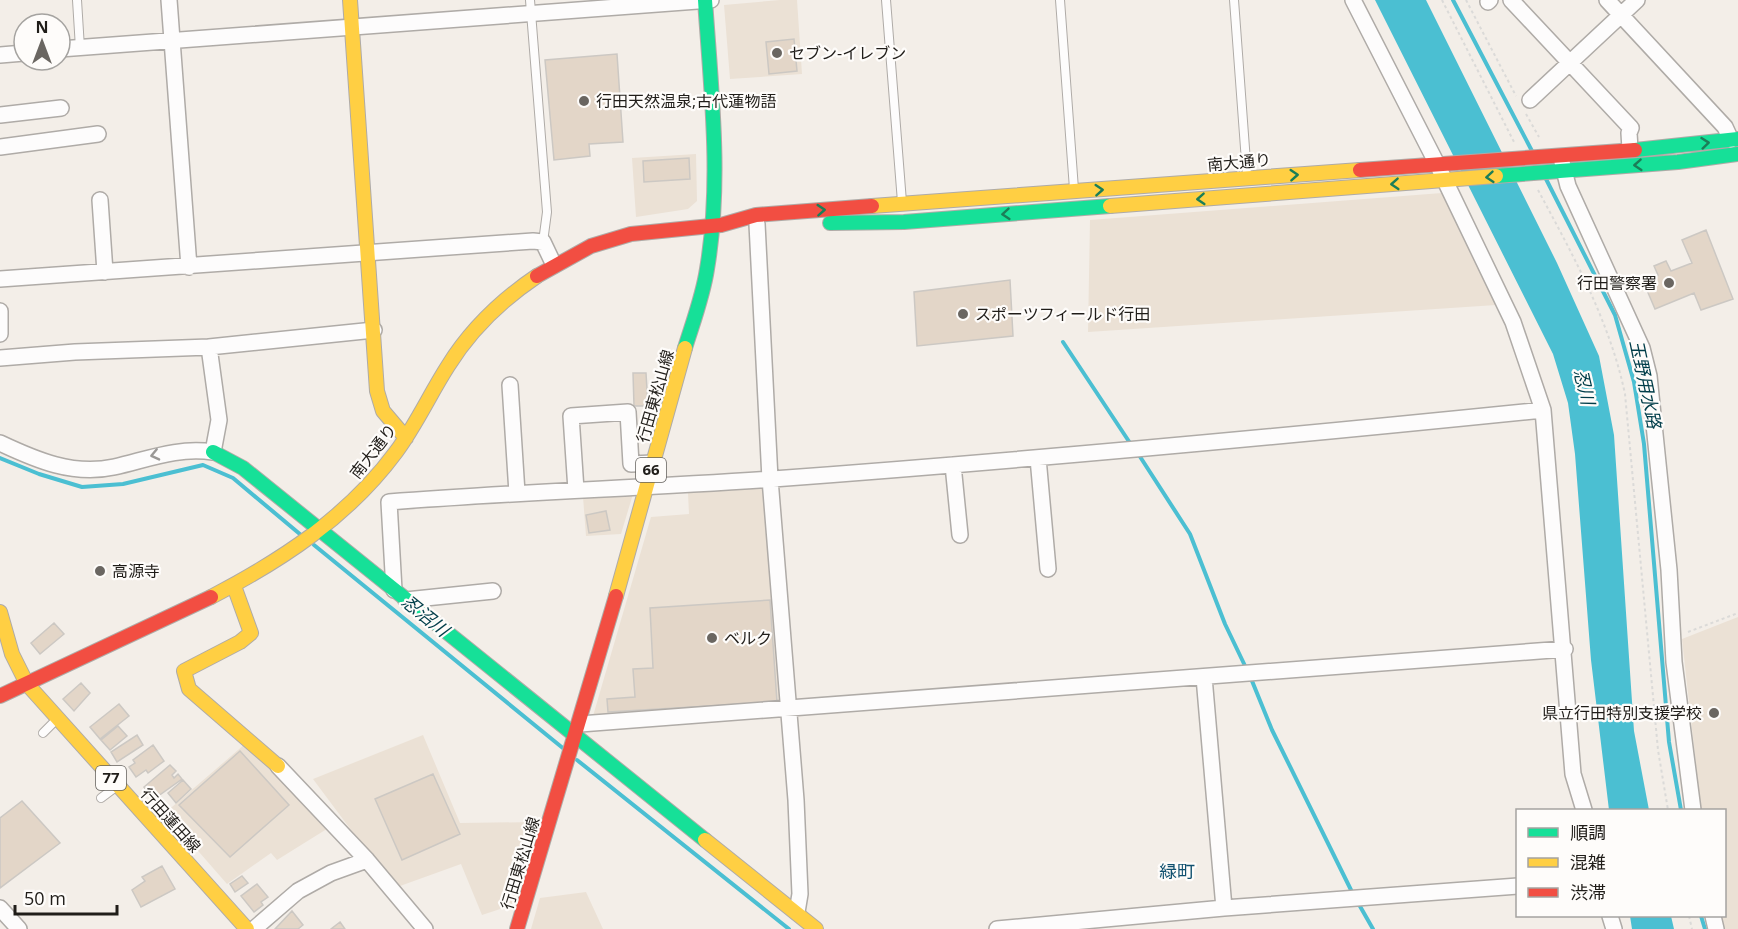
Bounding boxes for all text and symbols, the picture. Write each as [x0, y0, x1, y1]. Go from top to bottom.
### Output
north arrow [12, 12, 72, 72]
text: N [35, 16, 49, 38]
place label: セブン-イレブン [789, 42, 906, 64]
marker: セブン-イレブン [770, 46, 784, 60]
place label: 行田天然温泉;古代蓮物語 [596, 90, 776, 112]
marker: 行田天然温泉;古代蓮物語 [577, 94, 591, 108]
one-way arrow [1700, 137, 1710, 150]
street label: 南大通り [1206, 148, 1272, 176]
one-way arrow [1634, 158, 1643, 171]
one-way arrow [1289, 168, 1298, 181]
one-way arrow [1485, 170, 1494, 183]
one-way arrow [1391, 177, 1400, 190]
one-way arrow [1095, 183, 1104, 196]
one-way arrow [1196, 192, 1205, 205]
one-way arrow [817, 204, 826, 217]
one-way arrow [1002, 207, 1011, 220]
place label: 行田警察署 [1577, 272, 1657, 294]
marker: 行田警察署 [1662, 276, 1676, 290]
place label: スポーツフィールド行田 [975, 303, 1150, 325]
marker: スポーツフィールド行田 [956, 307, 970, 321]
water label: 玉野用水路 [1625, 337, 1667, 432]
street label: 行田東松山線 [631, 347, 679, 445]
water label: 忍川 [1569, 367, 1601, 409]
street label: 南大通り [345, 419, 401, 483]
one-way arrow [151, 448, 161, 461]
road number: 66 [636, 458, 666, 482]
place label: 高源寺 [112, 560, 160, 582]
marker: 高源寺 [93, 564, 107, 578]
water label: 忍沼川 [397, 589, 456, 643]
place label: ベルク [724, 627, 772, 649]
marker: ベルク [705, 631, 719, 645]
place label: 県立行田特別支援学校 [1542, 702, 1702, 724]
marker: 県立行田特別支援学校 [1707, 706, 1721, 720]
road number: 77 [96, 766, 126, 790]
street label: 行田蓮田線 [136, 783, 206, 857]
legend [1516, 809, 1726, 917]
street label: 行田東松山線 [495, 814, 545, 912]
text: 順調 [1570, 820, 1606, 844]
text: 混雑 [1570, 850, 1606, 874]
district label: 緑町 [1159, 859, 1195, 883]
scale bar [15, 878, 117, 916]
text: 渋滞 [1570, 880, 1606, 904]
text: 50 m [24, 886, 66, 910]

